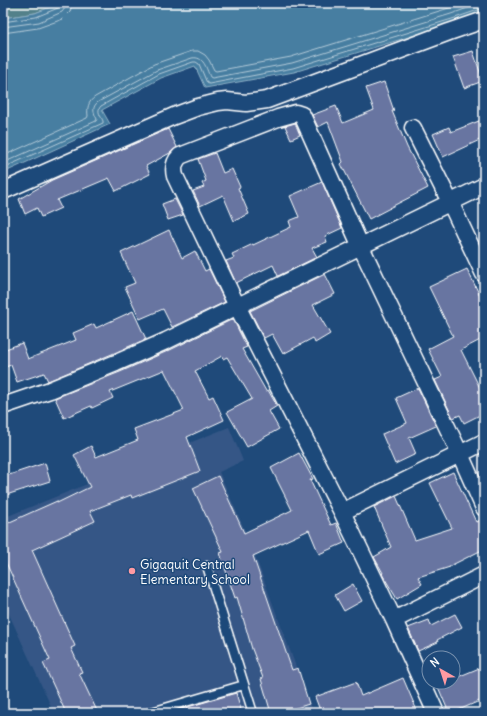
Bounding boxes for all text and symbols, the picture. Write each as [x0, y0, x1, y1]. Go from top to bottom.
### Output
place label: Gigaquit Central Elementary School [140, 556, 250, 588]
marker: Gigaquit Central Elementary School [127, 566, 137, 576]
north arrow [421, 650, 461, 690]
text: N [427, 654, 442, 670]

